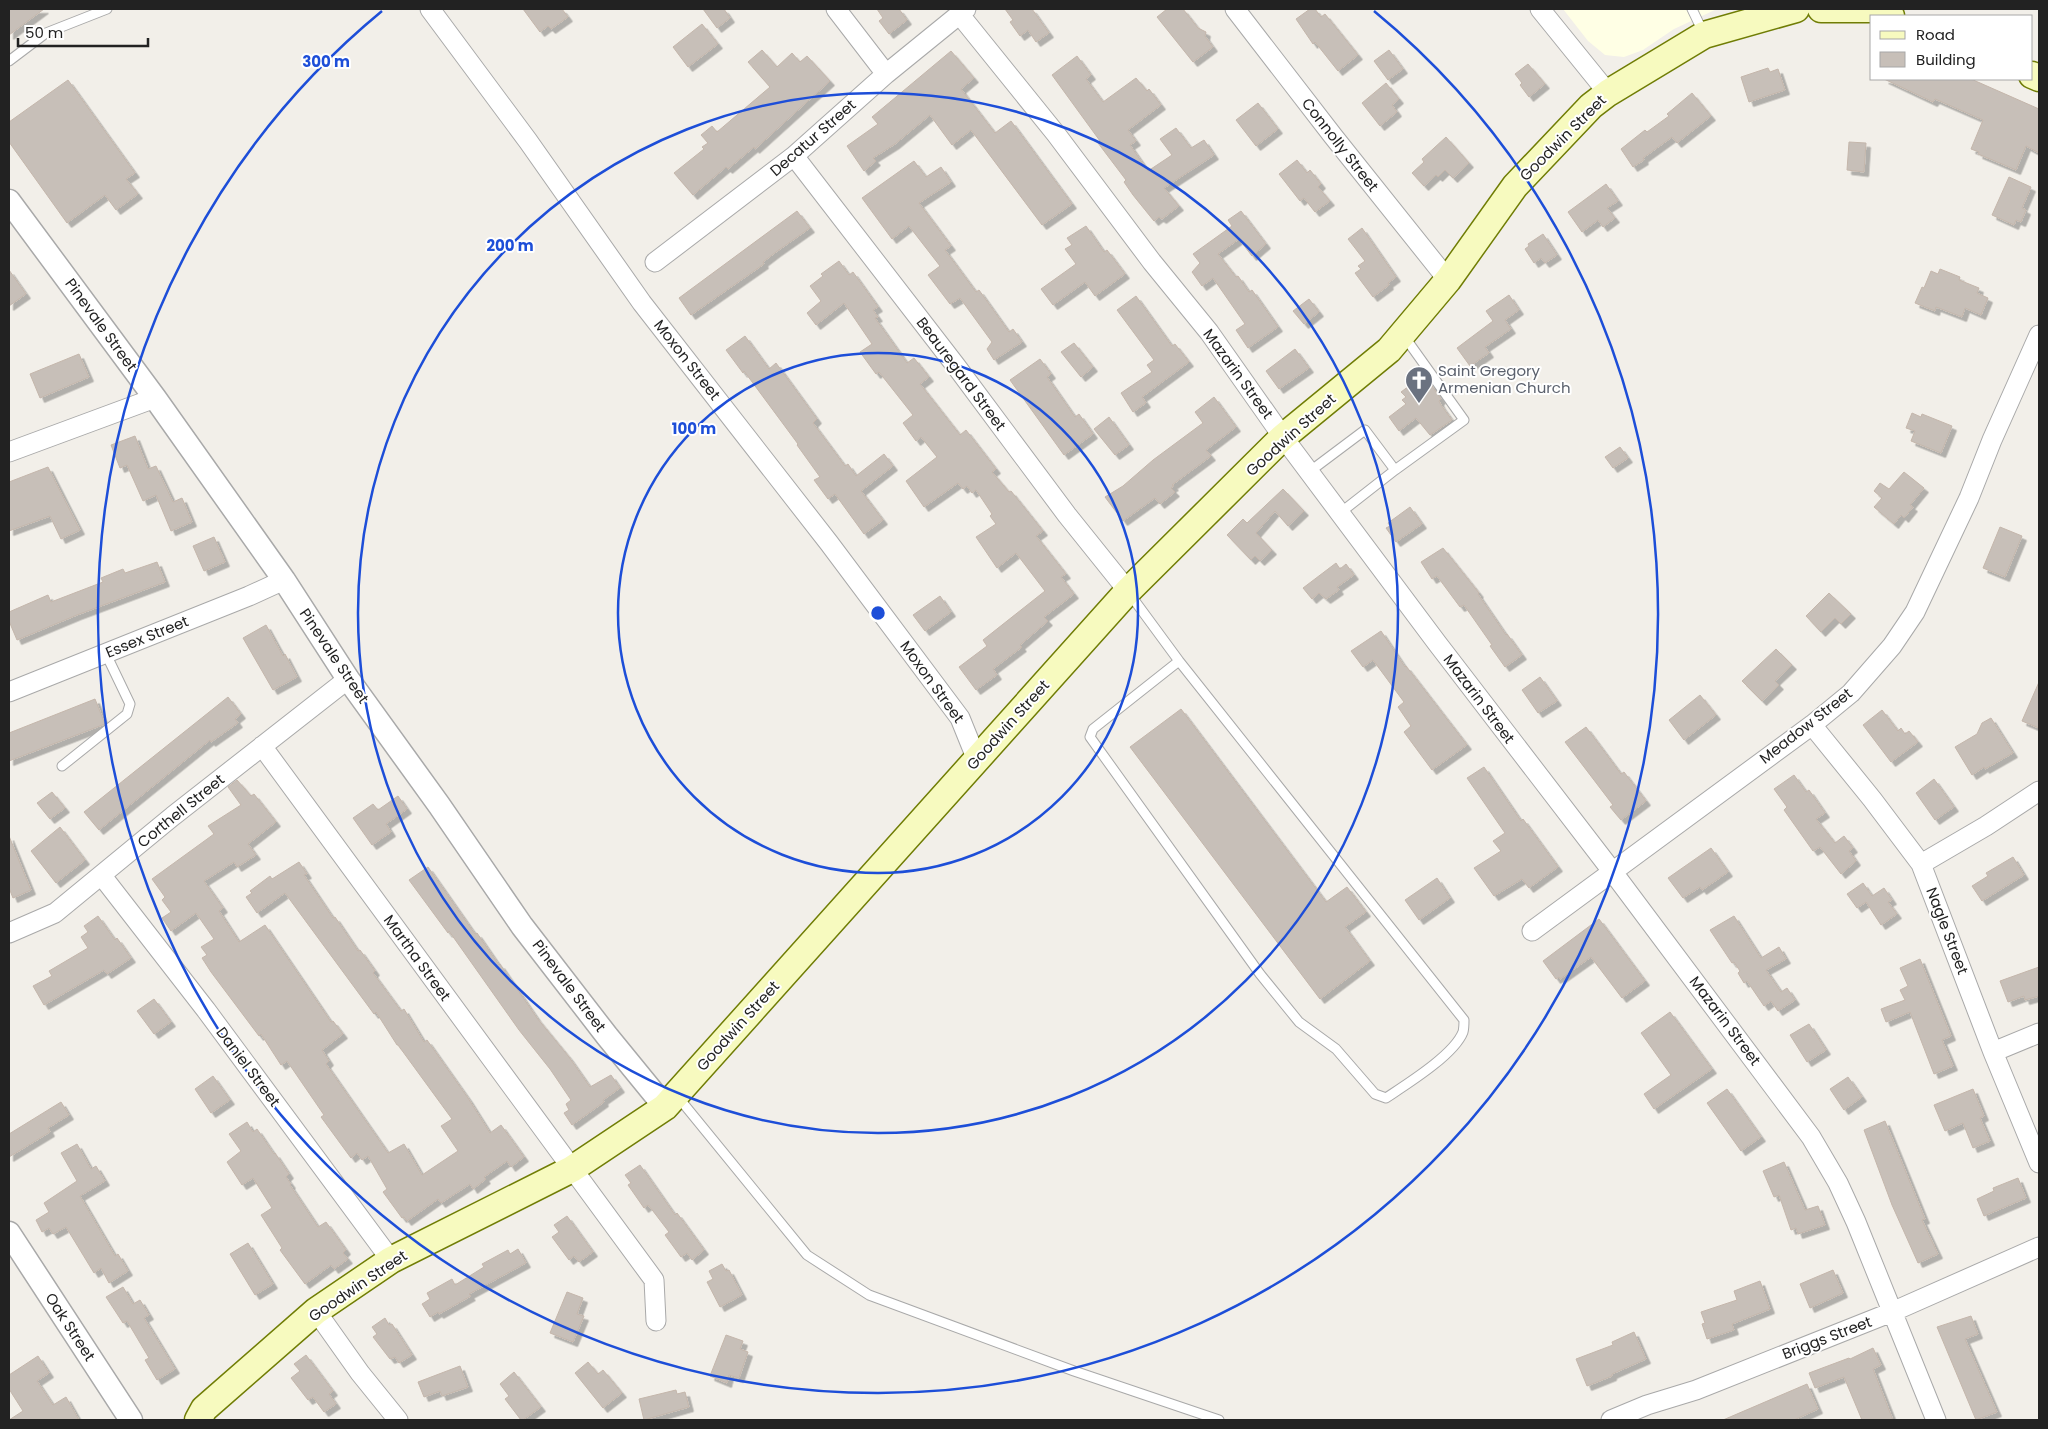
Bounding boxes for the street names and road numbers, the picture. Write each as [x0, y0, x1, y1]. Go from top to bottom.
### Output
street label: Goodwin Street [1515, 90, 1611, 186]
street label: Connolly Street [1297, 93, 1384, 196]
street label: Decatur Street [765, 94, 860, 181]
street label: Pinevale Street [60, 274, 142, 376]
street label: Beauregard Street [912, 313, 1011, 435]
street label: Moxon Street [649, 315, 725, 404]
street label: Mazarin Street [1199, 324, 1278, 423]
street label: Goodwin Street [1241, 389, 1340, 481]
street label: Pinevale Street [295, 604, 374, 707]
street label: Essex Street [102, 610, 191, 663]
street label: Moxon Street [895, 636, 969, 727]
street label: Mazarin Street [1439, 650, 1520, 748]
street label: Goodwin Street [962, 675, 1054, 774]
street label: Meadow Street [1755, 683, 1856, 768]
street label: Corthell Street [133, 769, 229, 852]
street label: Nagle Street [1921, 884, 1974, 977]
street label: Martha Street [379, 910, 456, 1005]
street label: Pinevale Street [528, 935, 611, 1036]
street label: Mazarin Street [1685, 972, 1766, 1070]
street label: Goodwin Street [692, 976, 784, 1075]
street label: Daniel Street [211, 1022, 285, 1111]
street label: Goodwin Street [304, 1245, 411, 1326]
street label: Oak Street [40, 1288, 100, 1365]
street label: Briggs Street [1779, 1311, 1875, 1364]

